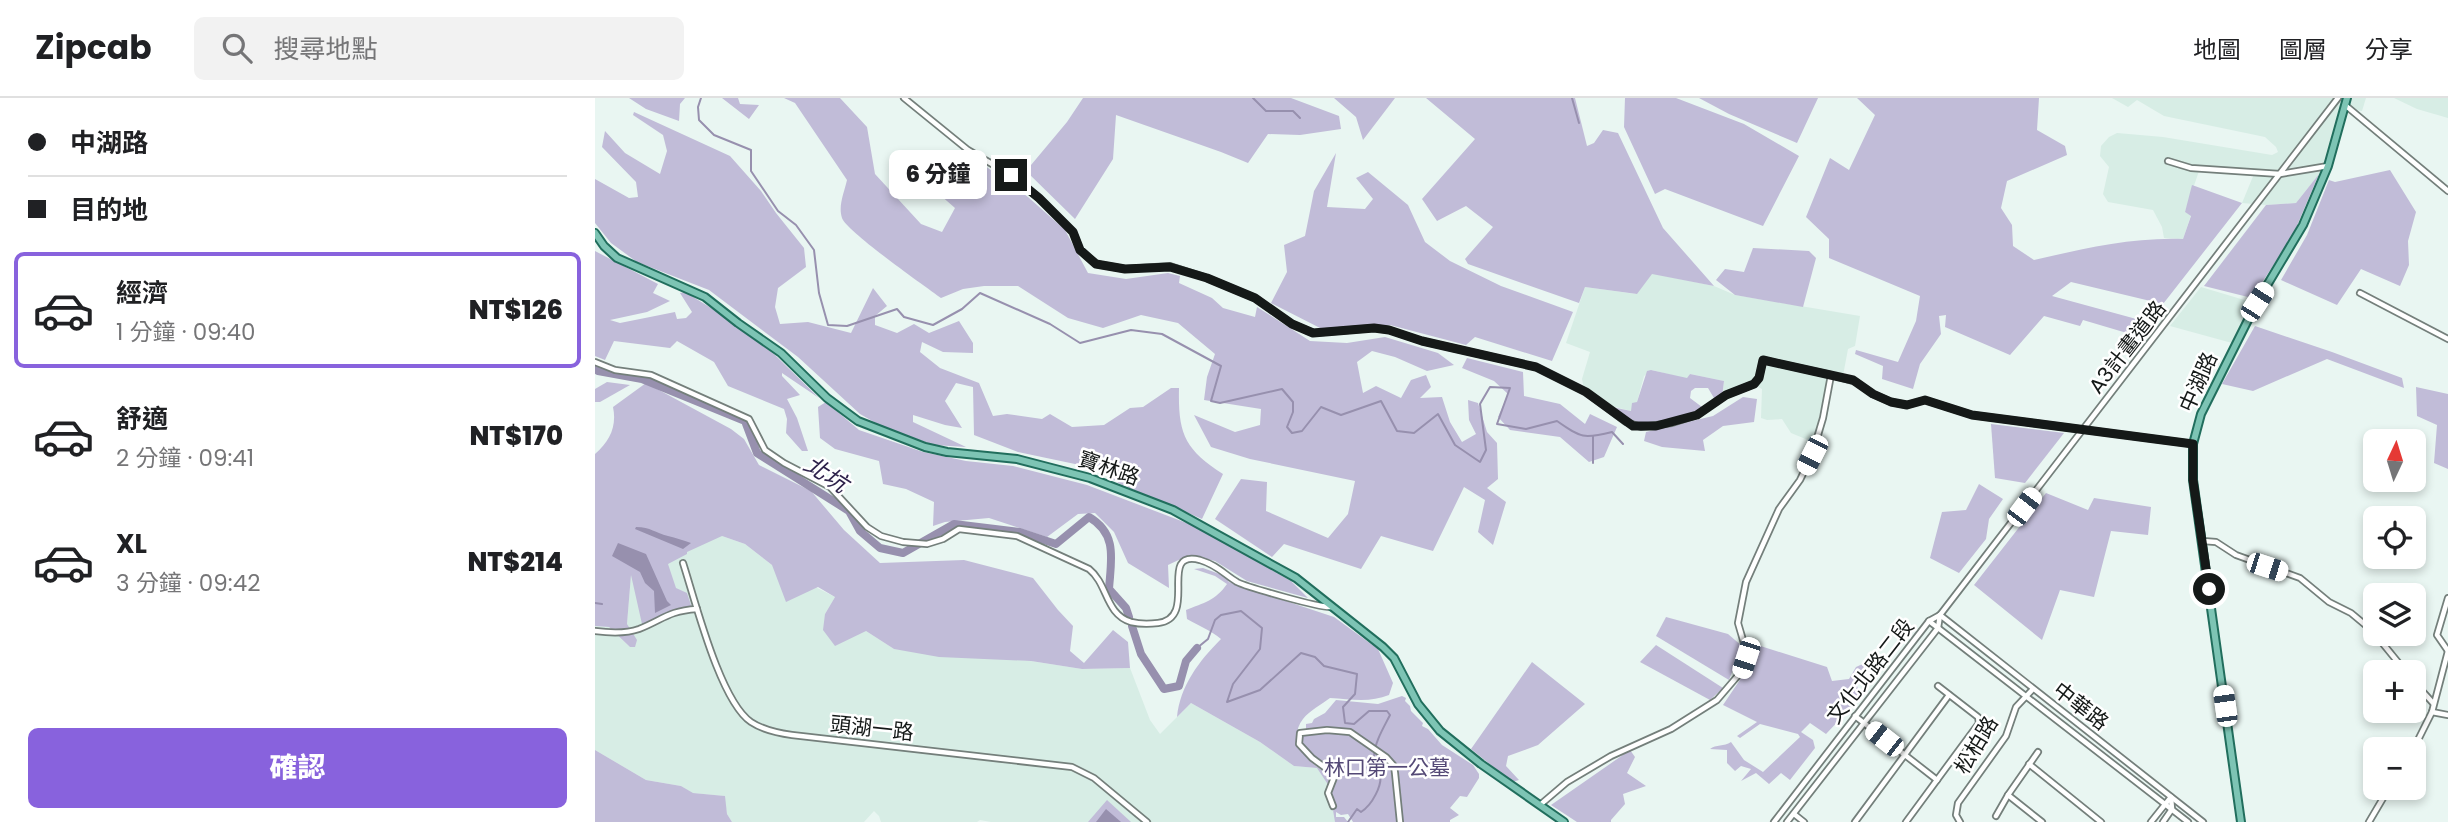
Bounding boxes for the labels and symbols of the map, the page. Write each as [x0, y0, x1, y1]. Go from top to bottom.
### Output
callout: 6 分鐘 [889, 150, 987, 200]
route end [995, 159, 1027, 191]
car [2237, 279, 2278, 325]
street label: A3計畫道路 [2082, 295, 2172, 399]
street label: 中湖路 [2172, 347, 2224, 417]
north arrow [2363, 429, 2425, 492]
car [1794, 432, 1831, 478]
street label: 寶林路 [1074, 444, 1144, 492]
water label: 北坑 [798, 448, 857, 502]
car [2003, 484, 2046, 530]
car [2244, 551, 2291, 583]
route start [2193, 573, 2225, 605]
street label: 文化北路二段 [1820, 612, 1920, 730]
car [1730, 635, 1763, 681]
street label: 中華路 [2047, 675, 2115, 737]
car [2212, 684, 2239, 728]
street label: 頭湖一路 [829, 709, 915, 747]
street label: 松柏路 [1947, 711, 2005, 779]
car [1861, 718, 1908, 760]
park label: 林口第一公墓 [1324, 753, 1450, 782]

